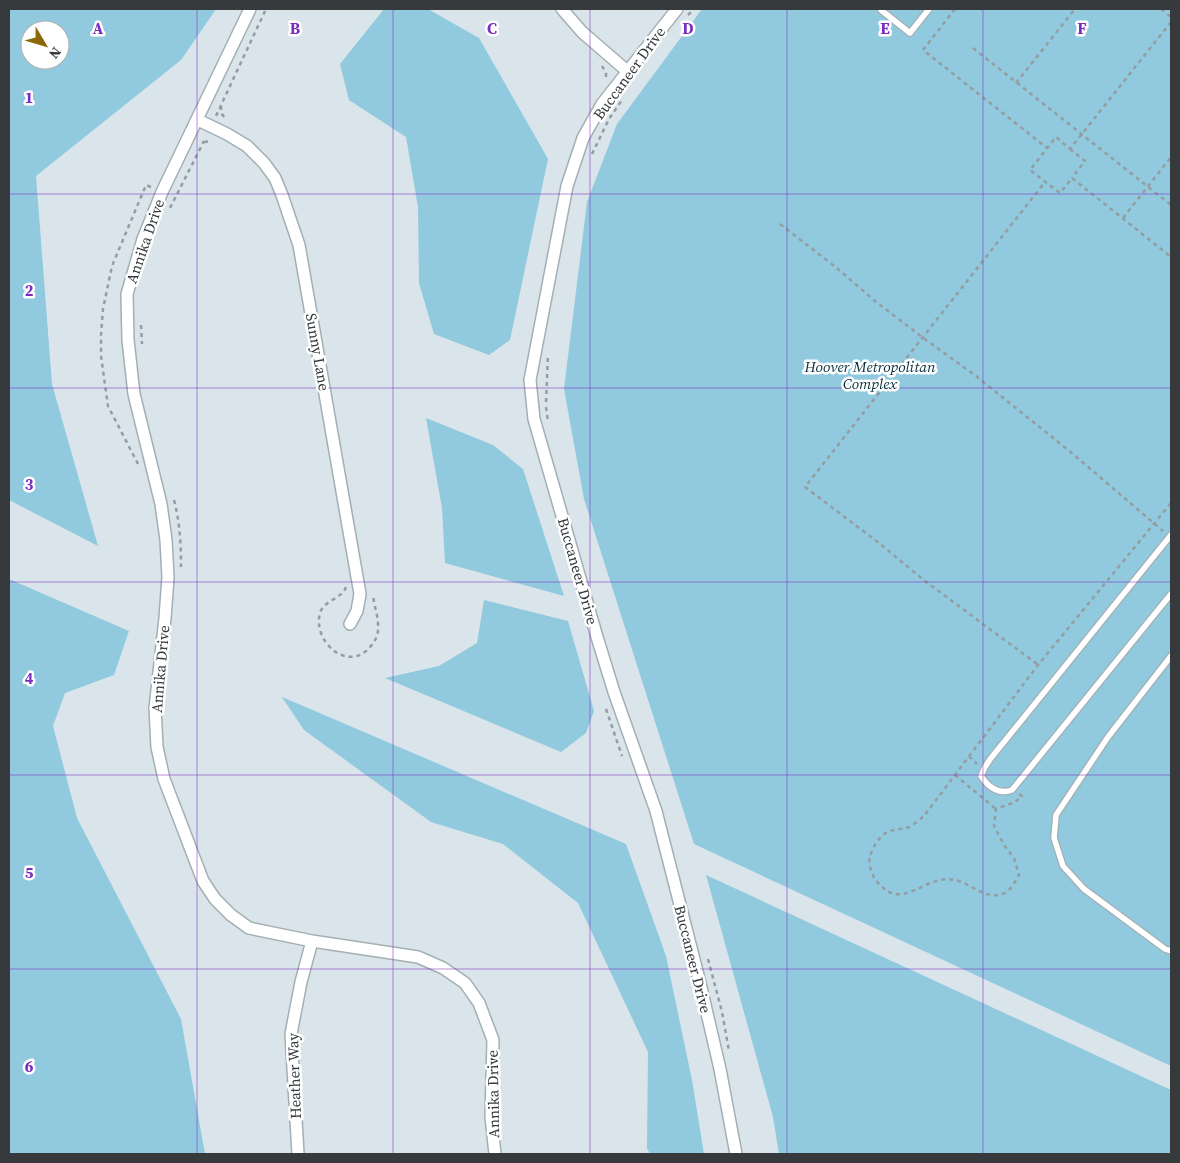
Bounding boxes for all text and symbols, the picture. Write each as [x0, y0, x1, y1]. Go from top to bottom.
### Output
text: A [93, 17, 104, 39]
text: B [290, 17, 301, 39]
text: C [487, 17, 497, 39]
text: D [682, 17, 694, 39]
text: E [880, 17, 890, 39]
text: F [1077, 17, 1087, 39]
north arrow [20, 20, 70, 70]
street label: Buccaneer Drive [588, 22, 670, 124]
text: N [44, 43, 66, 63]
text: 1 [25, 86, 33, 108]
street label: Annika Drive [121, 196, 169, 286]
text: 2 [25, 279, 34, 301]
street label: Sunny Lane [301, 312, 335, 393]
park label: Hoover Metropolitan Complex [804, 356, 936, 394]
text: 3 [25, 473, 34, 495]
street label: Buccaneer Drive [553, 515, 603, 627]
street label: Annika Drive [146, 624, 174, 714]
text: 4 [25, 667, 34, 689]
text: 5 [25, 861, 34, 883]
street label: Buccaneer Drive [669, 903, 717, 1015]
street label: Heather Way [282, 1032, 306, 1119]
street label: Annika Drive [482, 1049, 504, 1138]
text: 6 [25, 1055, 34, 1077]

